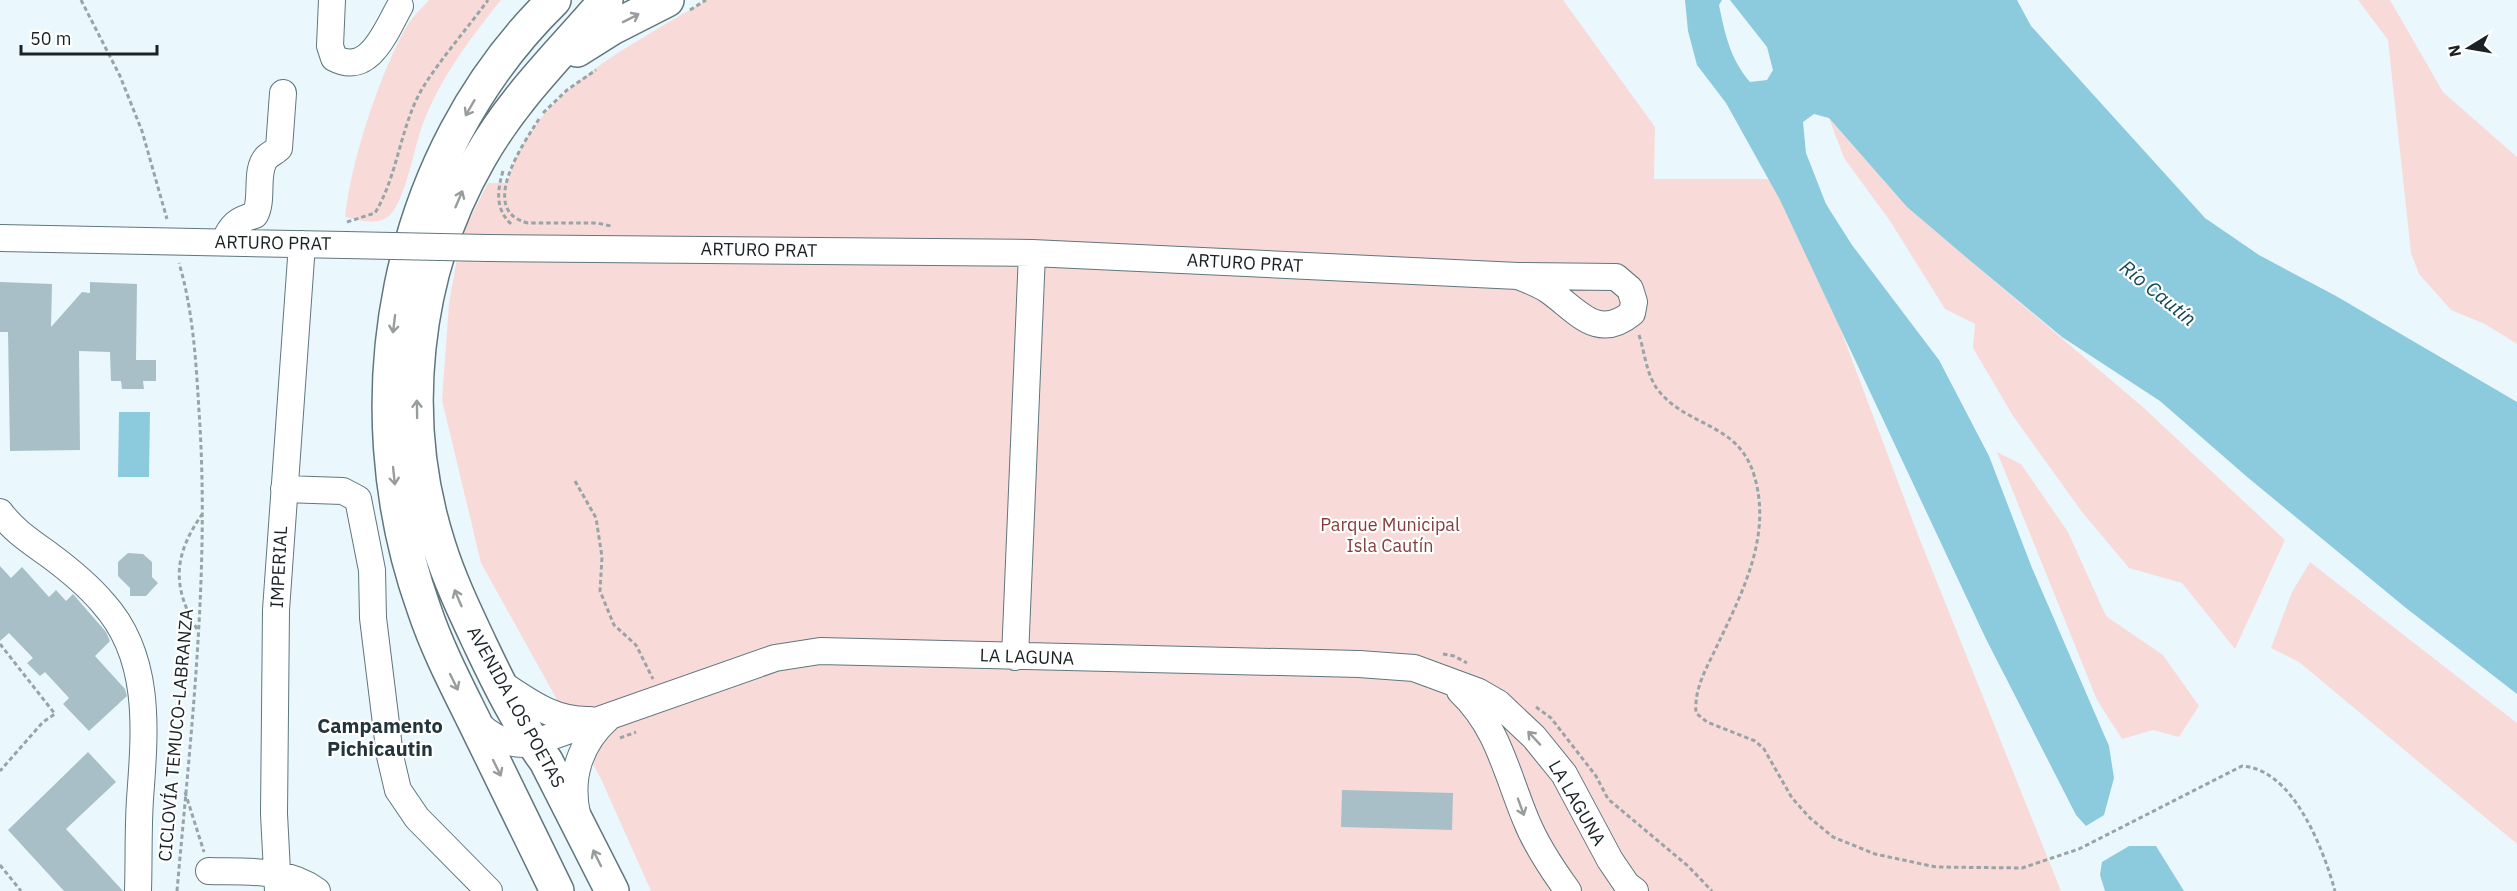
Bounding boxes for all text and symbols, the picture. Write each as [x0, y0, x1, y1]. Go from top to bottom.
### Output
one-way arrow [621, 12, 639, 24]
scale bar [21, 18, 158, 56]
north arrow [2439, 18, 2499, 78]
text: 50 m [30, 27, 72, 50]
text: N [2443, 43, 2465, 58]
one-way arrow [464, 99, 476, 116]
one-way arrow [454, 190, 465, 208]
street label: ARTURO PRAT [215, 230, 331, 255]
street label: ARTURO PRAT [701, 237, 817, 262]
street label: ARTURO PRAT [1186, 248, 1304, 277]
water label: Río Cautín [2114, 253, 2202, 332]
one-way arrow [388, 314, 399, 333]
one-way arrow [411, 399, 423, 419]
one-way arrow [388, 465, 399, 485]
park label: Parque Municipal Isla Cautín [1320, 513, 1460, 557]
street label: IMPERIAL [265, 525, 292, 609]
one-way arrow [452, 589, 464, 607]
street label: CICLOVÍA TEMUCO-LABRANZA [153, 607, 198, 862]
street label: AVENIDA LOS POETAS [462, 622, 570, 791]
street label: LA LAGUNA [979, 643, 1075, 670]
one-way arrow [448, 673, 460, 690]
district label: Campamento Pichicautin [317, 712, 443, 762]
one-way arrow [1527, 731, 1541, 746]
street label: LA LAGUNA [1544, 756, 1611, 850]
one-way arrow [491, 759, 503, 776]
one-way arrow [1516, 797, 1527, 815]
one-way arrow [590, 850, 602, 868]

